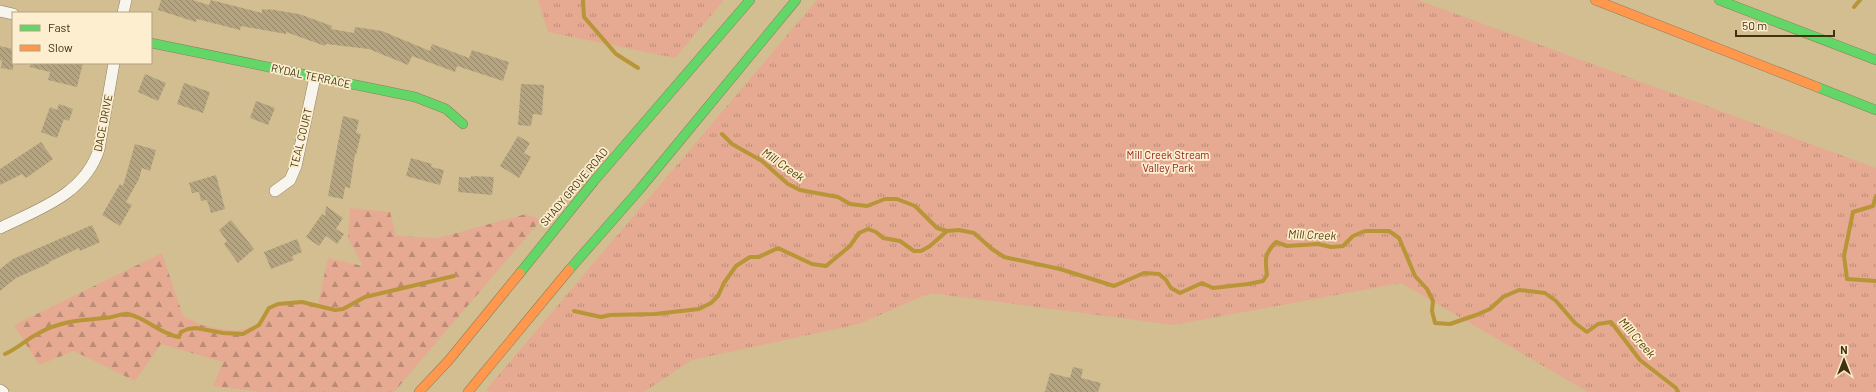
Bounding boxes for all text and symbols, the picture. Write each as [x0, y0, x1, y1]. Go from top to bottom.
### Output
legend [12, 12, 152, 64]
scale bar [1736, 12, 1834, 38]
text: 50 m [1742, 18, 1767, 32]
text: Fast [48, 20, 71, 34]
text: Slow [48, 40, 73, 54]
street label: RYDAL TERRACE [270, 61, 352, 90]
street label: DACE DRIVE [91, 93, 114, 153]
street label: TEAL COURT [287, 106, 314, 169]
street label: SHADY GROVE ROAD [537, 145, 610, 228]
water label: Mill Creek [760, 145, 808, 184]
park label: Mill Creek Stream Valley Park [1127, 148, 1209, 174]
water label: Mill Creek [1288, 226, 1337, 242]
water label: Mill Creek [1617, 314, 1659, 360]
north arrow [1824, 340, 1864, 380]
text: N [1840, 343, 1848, 356]

